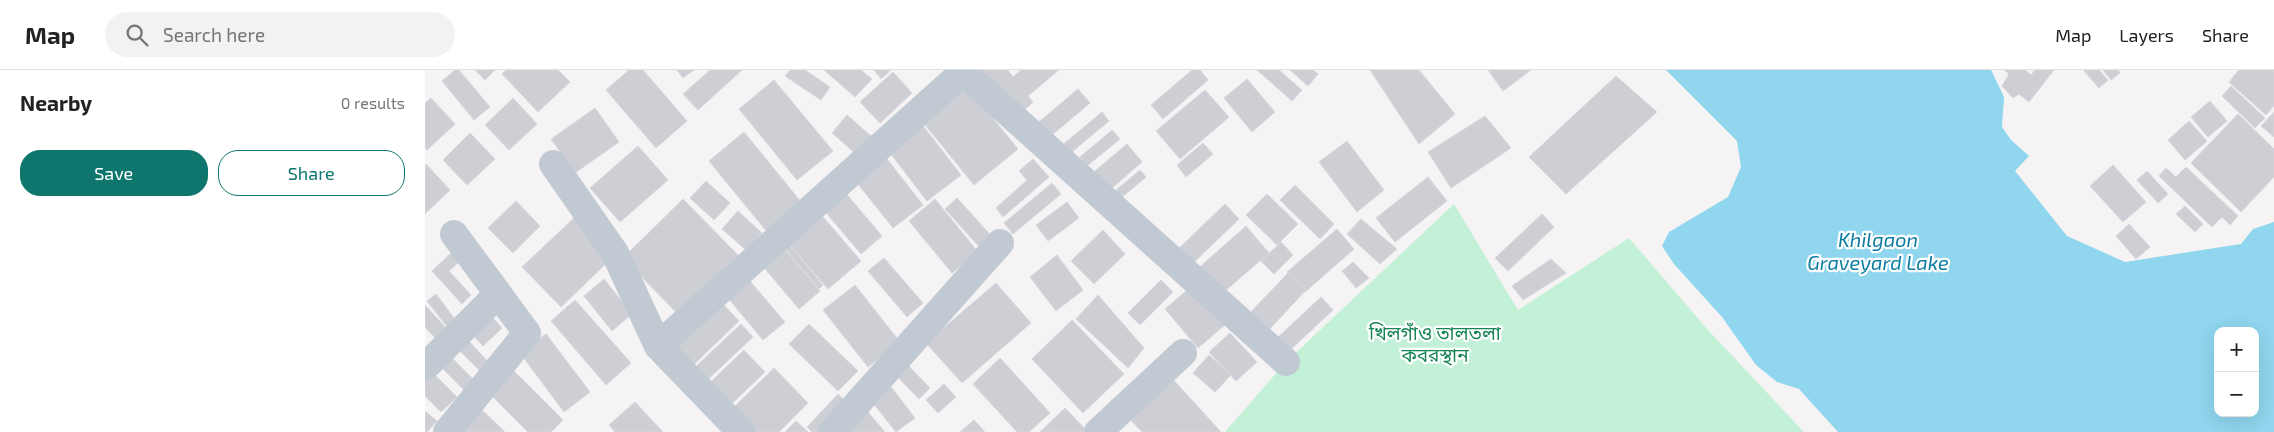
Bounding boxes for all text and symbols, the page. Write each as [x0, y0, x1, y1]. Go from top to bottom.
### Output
search box [105, 12, 455, 57]
text: Map [25, 20, 75, 49]
icon: search [123, 21, 151, 49]
text: Search here [163, 23, 265, 46]
text: Map [2055, 24, 2091, 46]
text: Layers [2119, 24, 2174, 46]
text: Share [2202, 24, 2249, 46]
text: Nearby [20, 90, 92, 115]
text: 0 results [341, 93, 405, 112]
button: Save [20, 150, 208, 196]
button: Share [218, 150, 405, 196]
water label: Khilgaon Graveyard Lake [1807, 227, 1949, 275]
park label: খিলগাঁও তালতলা কবরস্থান [1368, 321, 1502, 366]
map controls [2214, 327, 2259, 417]
button: + [2214, 327, 2259, 372]
button: − [2214, 372, 2259, 417]

